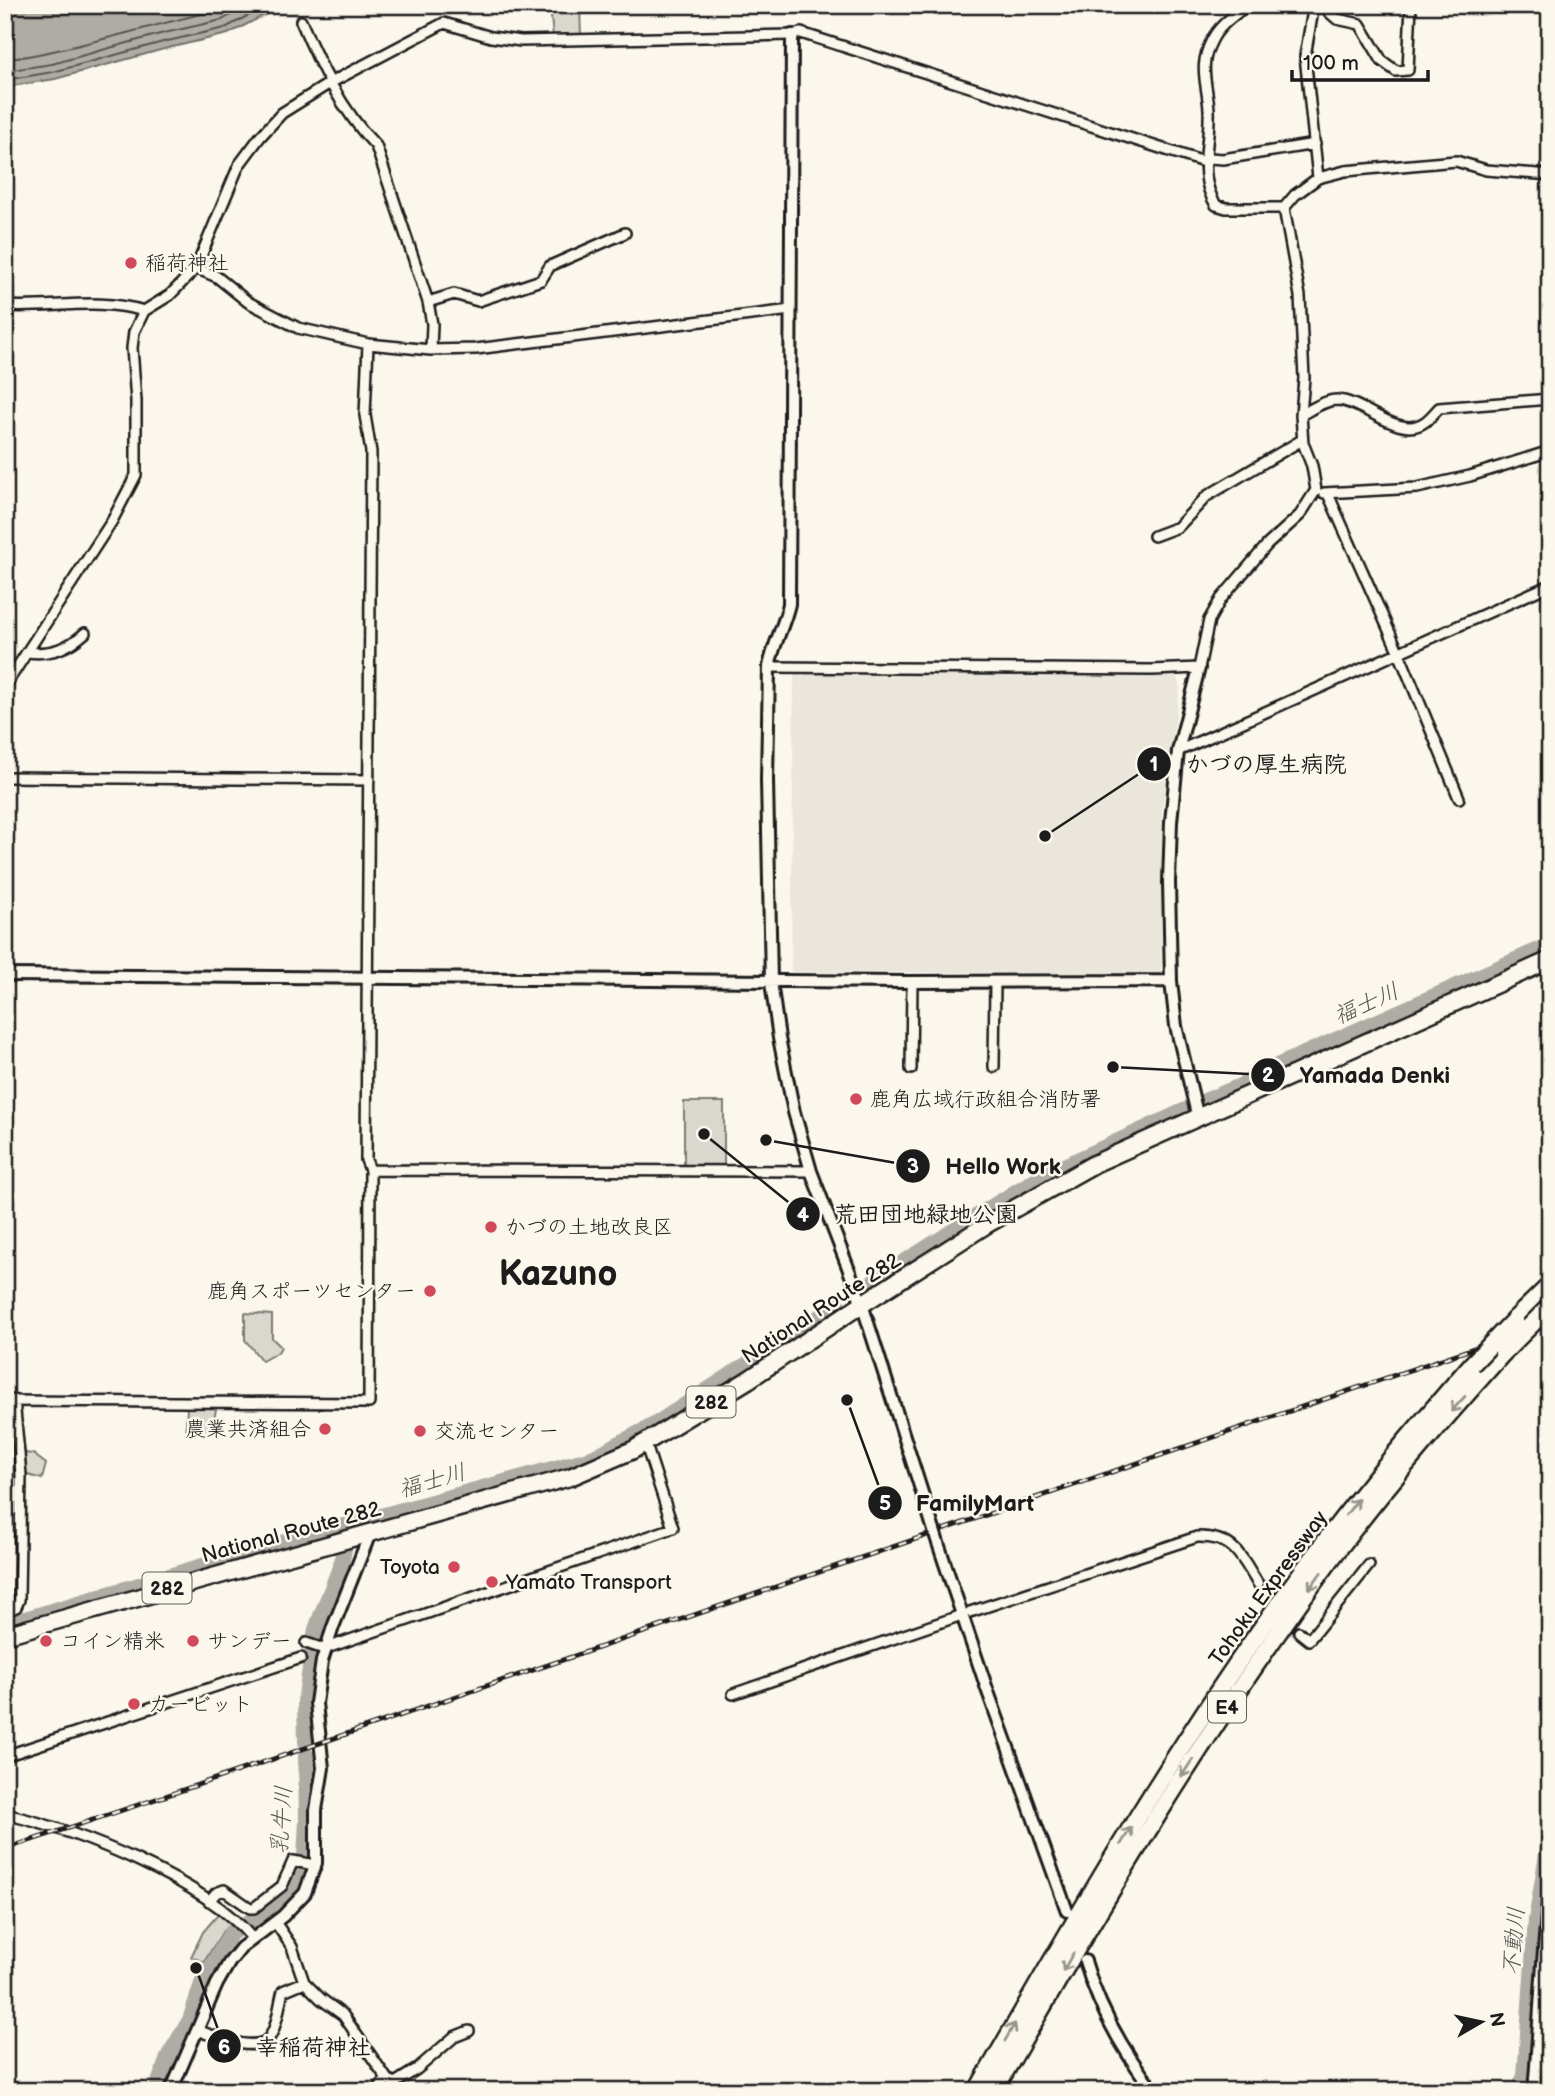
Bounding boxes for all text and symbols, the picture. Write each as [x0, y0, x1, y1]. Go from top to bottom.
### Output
scale bar [1292, 38, 1429, 82]
text: 100 m [1303, 51, 1359, 76]
place label: 稲荷神社 [145, 251, 229, 276]
marker: 稲荷神社 [123, 255, 139, 271]
callout: かづの厚生病院 [1136, 742, 1360, 786]
text: かづの厚生病院 [1186, 751, 1347, 779]
text: 1 [1150, 752, 1158, 777]
water label: 福士川 [1329, 977, 1404, 1031]
callout: Yamada Denki [1251, 1053, 1464, 1097]
text: Yamada Denki [1300, 1062, 1450, 1090]
text: 2 [1262, 1063, 1275, 1088]
place label: 鹿角広域行政組合消防署 [870, 1087, 1101, 1112]
marker: 鹿角広域行政組合消防署 [848, 1091, 864, 1107]
callout: Hello Work [896, 1144, 1075, 1188]
text: Hello Work [945, 1153, 1061, 1181]
text: 3 [907, 1154, 919, 1179]
callout: 荒田団地緑地公園 [785, 1192, 1032, 1236]
text: 荒田団地緑地公園 [834, 1201, 1018, 1229]
text: 4 [797, 1203, 810, 1228]
place label: かづの土地改良区 [505, 1215, 673, 1240]
marker: かづの土地改良区 [483, 1219, 499, 1235]
street label: National Route 282 [737, 1247, 906, 1369]
district label: Kazuno [499, 1253, 617, 1296]
place label: 鹿角スポーツセンター [207, 1279, 416, 1304]
marker: 鹿角スポーツセンター [422, 1283, 438, 1299]
road number: 282 [686, 1386, 736, 1418]
one-way arrow [1449, 1395, 1466, 1412]
place label: 農業共済組合 [185, 1417, 311, 1442]
place label: 交流センター [434, 1419, 559, 1444]
marker: 農業共済組合 [317, 1421, 333, 1437]
marker: 交流センター [412, 1423, 428, 1439]
water label: 福士川 [395, 1458, 469, 1504]
callout: FamilyMart [867, 1481, 1049, 1525]
text: FamilyMart [916, 1490, 1034, 1518]
text: 5 [879, 1491, 891, 1516]
street label: National Route 282 [199, 1496, 384, 1568]
one-way arrow [1345, 1499, 1360, 1517]
street label: Tohoku Expressway [1204, 1506, 1333, 1670]
place label: Toyota [380, 1555, 440, 1580]
marker: Toyota [446, 1559, 462, 1575]
place label: Yamato Transport [505, 1570, 672, 1595]
one-way arrow [1308, 1571, 1323, 1590]
road number: 282 [142, 1572, 192, 1604]
marker: Yamato Transport [484, 1574, 500, 1590]
place label: コイン精米 [60, 1629, 165, 1654]
place label: サンデー [207, 1629, 292, 1654]
marker: コイン精米 [38, 1633, 54, 1649]
marker: サンデー [185, 1633, 201, 1649]
place label: カービット [148, 1692, 253, 1717]
road number: E4 [1208, 1692, 1246, 1722]
marker: カービット [126, 1696, 142, 1712]
one-way arrow [1179, 1758, 1193, 1778]
water label: 乳牛川 [266, 1785, 298, 1855]
one-way arrow [1119, 1826, 1133, 1846]
water label: 不動川 [1497, 1905, 1531, 1977]
one-way arrow [1060, 1952, 1074, 1972]
north arrow [1446, 1988, 1516, 2058]
text: N [1484, 2011, 1509, 2028]
one-way arrow [1003, 2022, 1017, 2042]
callout: 幸稲荷神社 [207, 2024, 385, 2068]
text: 幸稲荷神社 [256, 2034, 371, 2062]
text: 6 [218, 2035, 230, 2060]

